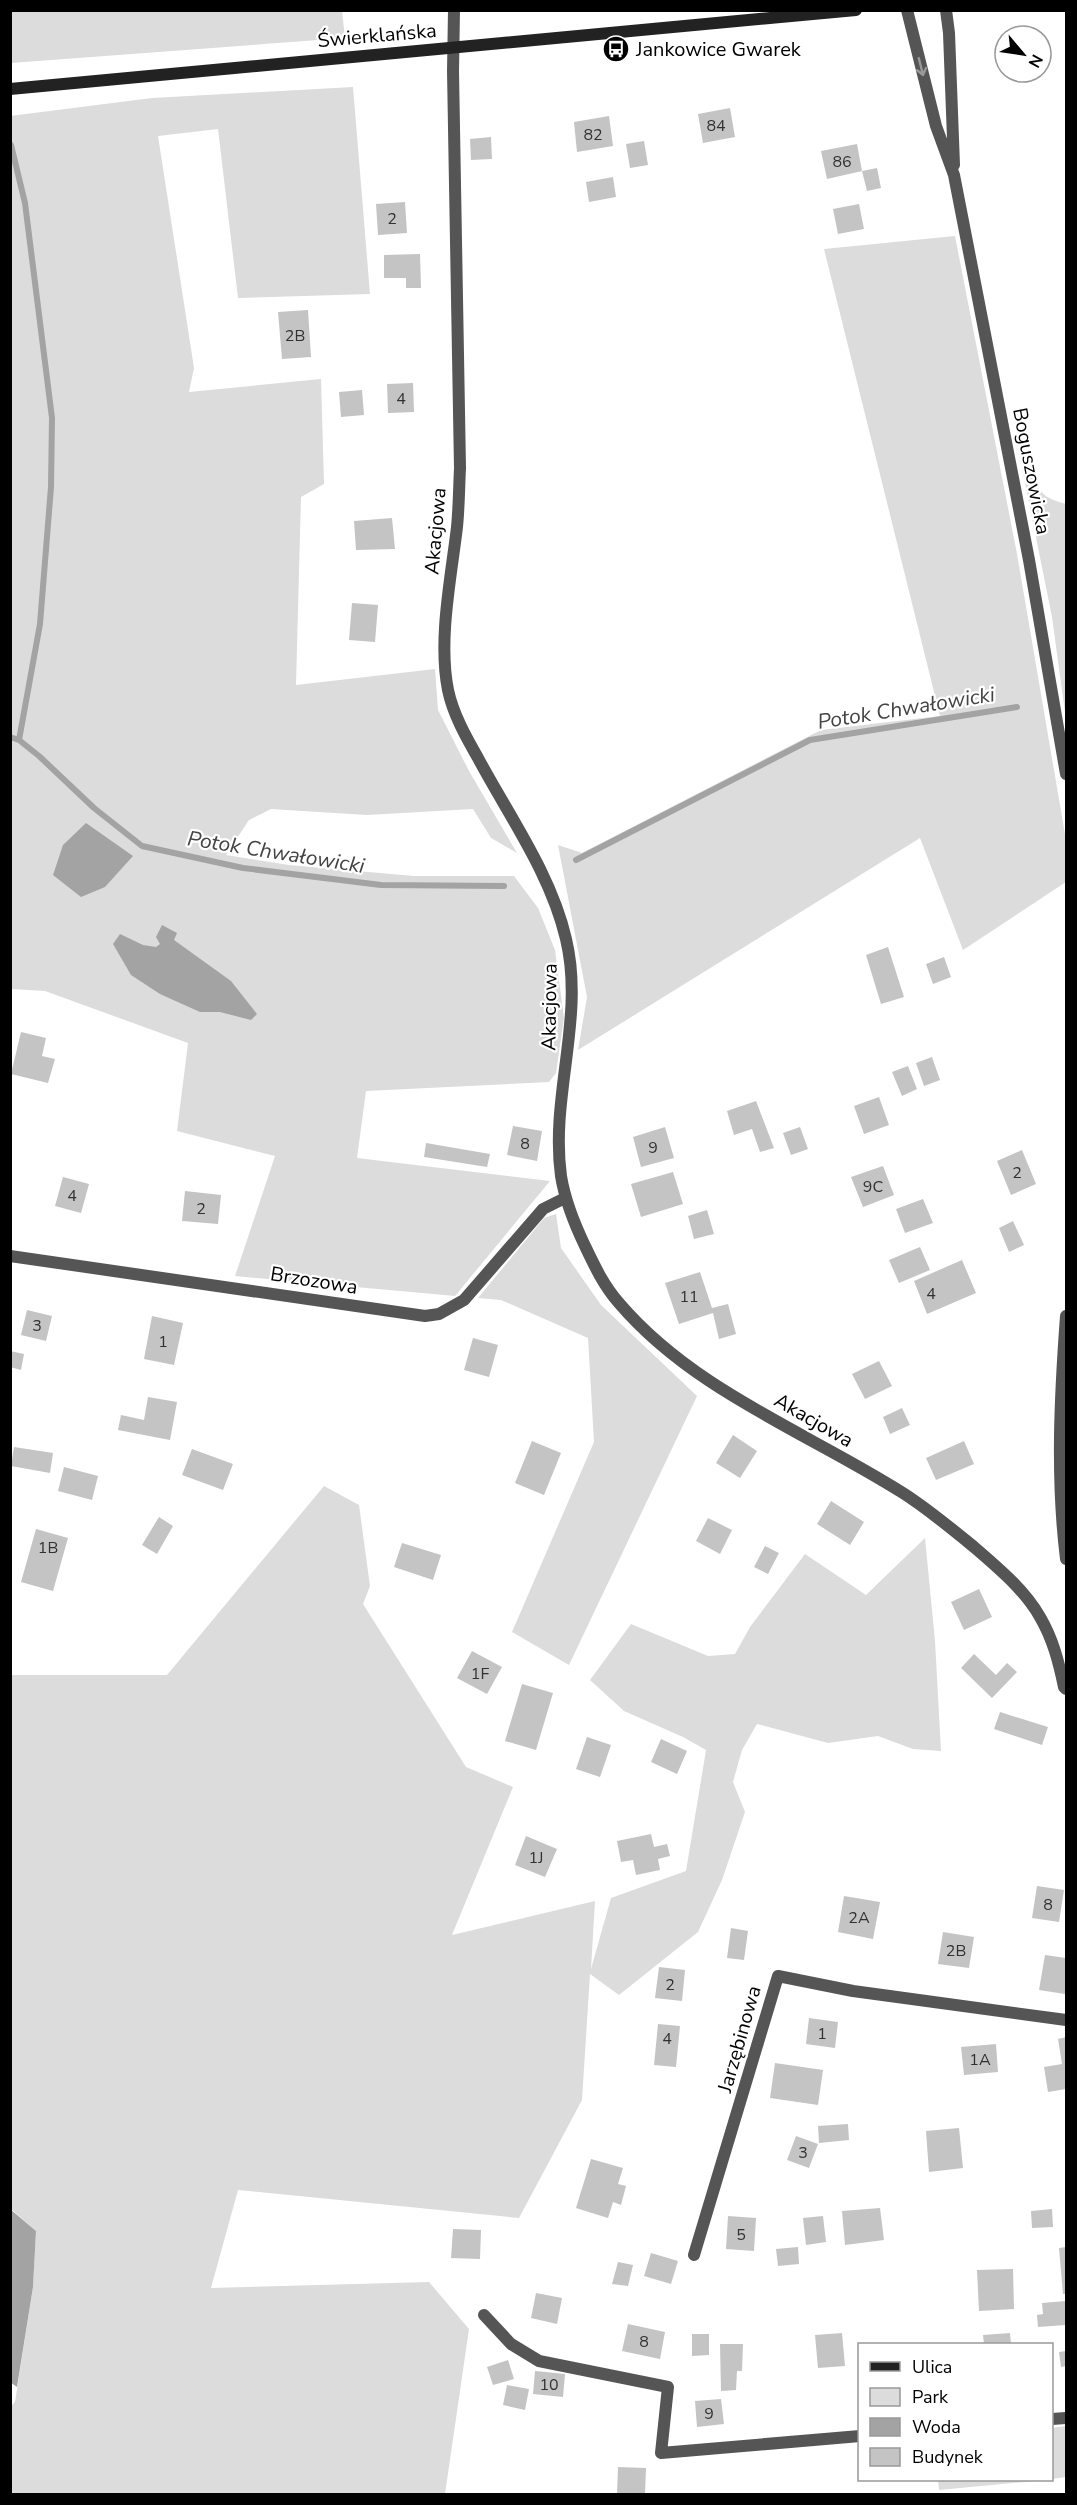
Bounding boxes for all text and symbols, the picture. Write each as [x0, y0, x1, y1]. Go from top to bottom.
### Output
street label: Świerklańska [316, 17, 438, 54]
north arrow [993, 24, 1053, 84]
bus stop icon: Jankowice Gwarek [601, 34, 631, 64]
place label: Jankowice Gwarek [635, 36, 802, 63]
text: N [1023, 50, 1048, 71]
one-way arrow [916, 57, 928, 76]
house number: 84 [706, 115, 726, 137]
house number: 82 [583, 124, 603, 146]
house number: 86 [832, 151, 852, 173]
house number: 2 [387, 208, 397, 230]
house number: 2B [285, 325, 305, 347]
house number: 4 [396, 388, 406, 410]
street label: Boguszowicka [1006, 406, 1057, 537]
street label: Akacjowa [418, 486, 453, 576]
water label: Potok Chwałowicki [815, 680, 998, 736]
water label: Potok Chwałowicki [185, 824, 368, 880]
street label: Akacjowa [535, 963, 564, 1051]
house number: 8 [520, 1133, 530, 1155]
house number: 9 [648, 1137, 658, 1159]
house number: 2 [1012, 1162, 1022, 1184]
house number: 9C [863, 1176, 883, 1198]
house number: 4 [67, 1185, 77, 1207]
house number: 2 [196, 1198, 206, 1220]
street label: Brzozowa [268, 1260, 360, 1301]
house number: 4 [926, 1283, 936, 1305]
house number: 11 [679, 1286, 699, 1308]
house number: 3 [32, 1315, 42, 1337]
house number: 1 [158, 1331, 168, 1353]
street label: Akacjowa [769, 1387, 858, 1454]
house number: 1B [38, 1537, 58, 1559]
house number: 1F [471, 1663, 489, 1685]
house number: 1J [529, 1847, 543, 1869]
house number: 8 [1043, 1894, 1053, 1916]
house number: 2A [848, 1907, 870, 1929]
house number: 2B [946, 1940, 966, 1962]
house number: 2 [665, 1974, 675, 1996]
street label: Jarzębinowa [711, 1983, 768, 2097]
house number: 1 [817, 2023, 827, 2045]
house number: 4 [662, 2028, 672, 2050]
house number: 1A [969, 2049, 991, 2071]
house number: 3 [798, 2142, 808, 2164]
house number: 5 [736, 2224, 746, 2246]
house number: 8 [639, 2331, 649, 2353]
legend [858, 2343, 1053, 2481]
text: Ulica [912, 2355, 952, 2379]
house number: 10 [539, 2374, 559, 2396]
text: Park [912, 2385, 949, 2409]
house number: 9 [704, 2403, 714, 2425]
text: Woda [912, 2415, 961, 2439]
text: Budynek [912, 2445, 984, 2469]

